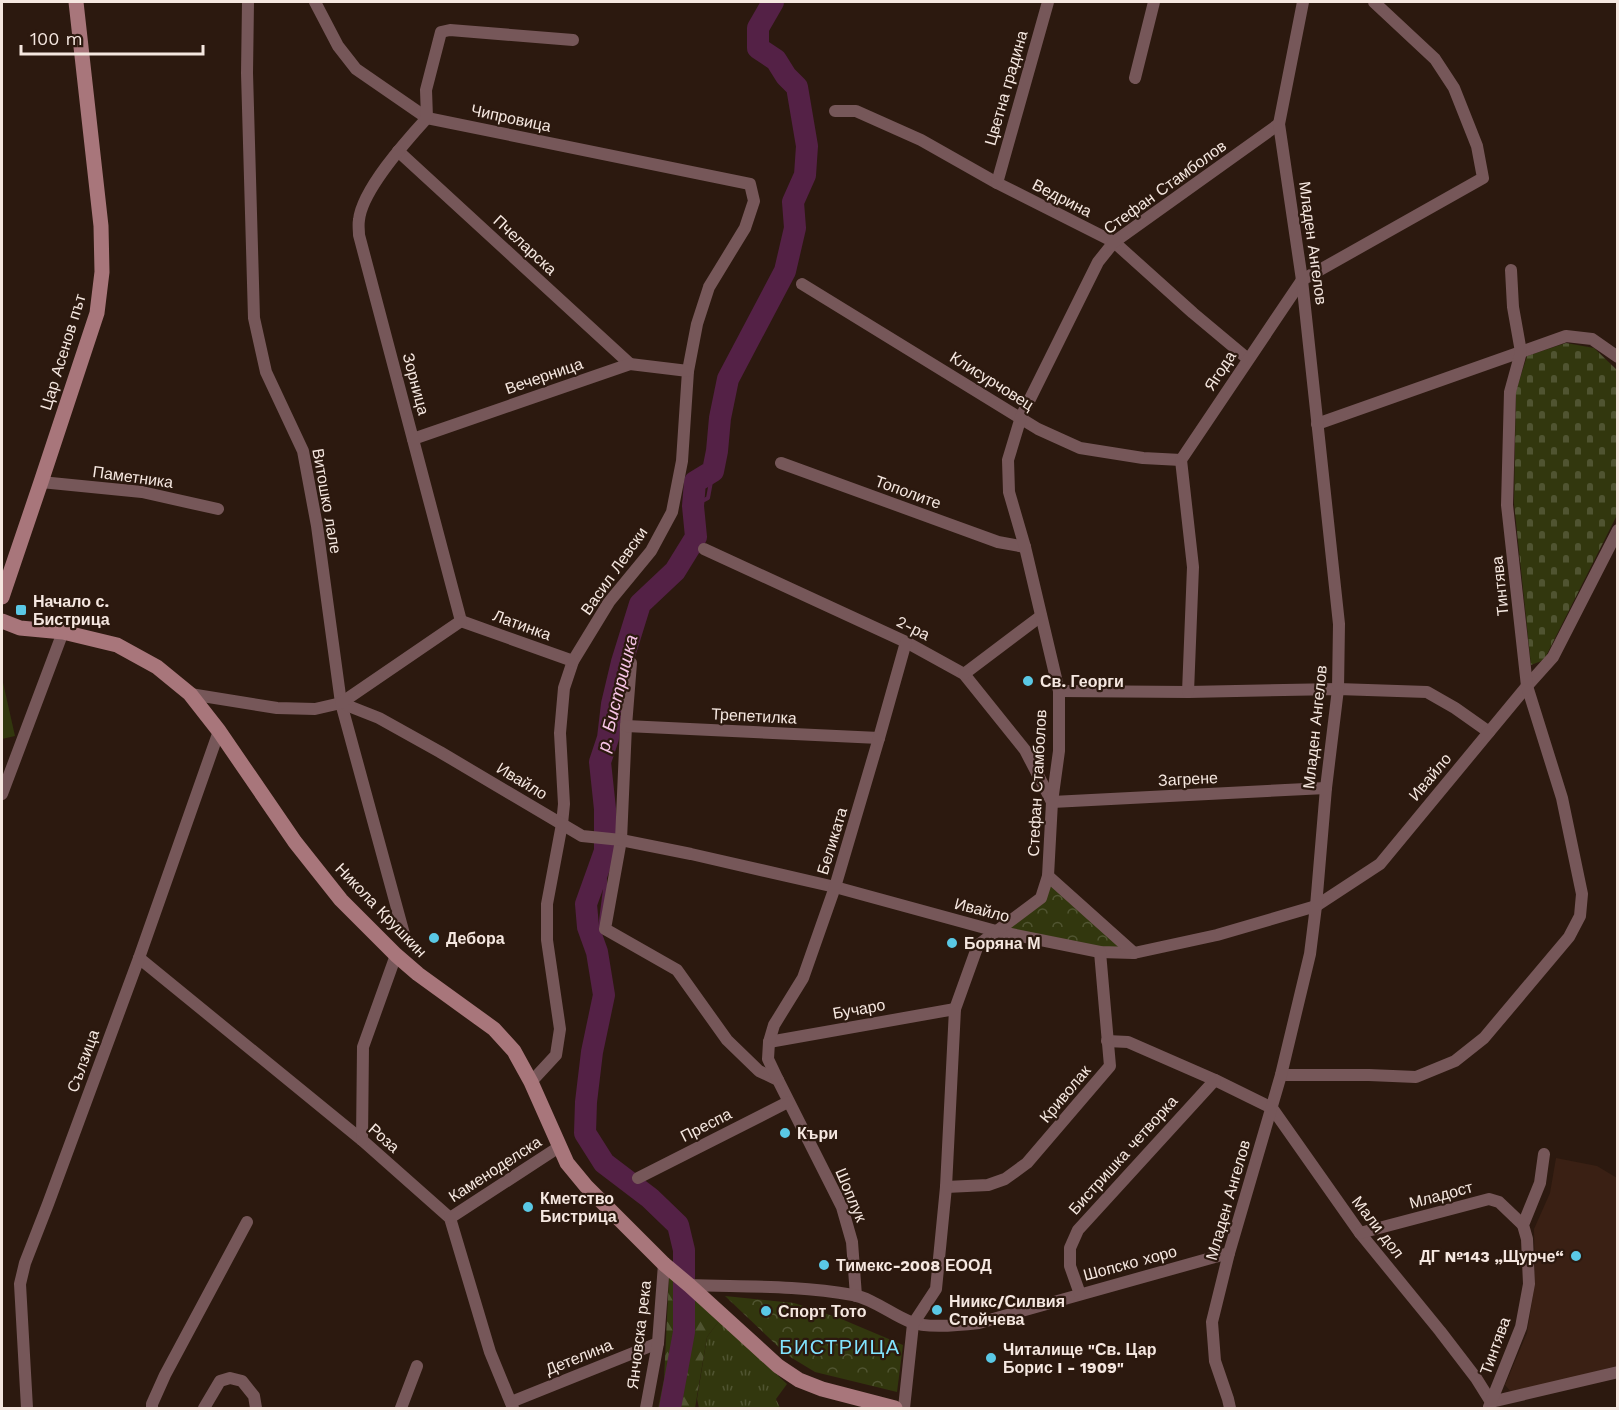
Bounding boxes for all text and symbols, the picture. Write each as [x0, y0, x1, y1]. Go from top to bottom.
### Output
scale bar [21, 18, 202, 56]
text: 100 m [30, 28, 83, 49]
street label: Цветна градина [981, 28, 1032, 148]
street label: Чипровица [469, 100, 553, 136]
street label: Стефан Стамболов [1100, 136, 1230, 238]
street label: Ведрина [1029, 175, 1095, 221]
street label: Младен Ангелов [1295, 180, 1331, 306]
street label: Пчеларска [489, 211, 561, 279]
street label: Цар Асенов път [36, 291, 90, 412]
street label: Ягода [1200, 347, 1240, 395]
street label: Клисурчовец [946, 348, 1038, 414]
street label: Зорница [399, 351, 433, 417]
street label: Вечерница [503, 354, 585, 398]
street label: Витошко лале [308, 447, 346, 555]
street label: Паметника [92, 462, 175, 492]
street label: Тополите [872, 471, 944, 513]
street label: Васил Левски [577, 523, 651, 619]
street label: Тинтява [1487, 555, 1513, 617]
place label: Начало с. Бистрица [33, 592, 110, 629]
marker: Начало с. Бистрица [14, 603, 28, 617]
street label: Латинка [490, 606, 554, 644]
street label: 2-ра [893, 612, 933, 644]
water label: р. Бистришка [592, 632, 642, 755]
street label: Младен Ангелов [1299, 664, 1331, 790]
place label: Св. Георги [1040, 672, 1124, 691]
marker: Св. Георги [1021, 674, 1035, 688]
street label: Трепетилка [711, 704, 797, 728]
street label: Стефан Стамболов [1024, 709, 1050, 857]
street label: Ивайло [1405, 749, 1455, 805]
street label: Ивайло [493, 758, 551, 804]
street label: Загрене [1158, 768, 1219, 790]
street label: Беликата [813, 805, 851, 877]
street label: Никола Крушкин [331, 859, 431, 961]
street label: Ивайло [952, 894, 1012, 926]
place label: Дебора [446, 929, 505, 948]
marker: Дебора [427, 931, 441, 945]
place label: Боряна М [964, 934, 1041, 953]
marker: Боряна М [945, 936, 959, 950]
street label: Бучаро [831, 995, 887, 1023]
street label: Сълзица [63, 1027, 103, 1095]
street label: Криволак [1035, 1061, 1095, 1127]
street label: Бистришка четворка [1065, 1092, 1181, 1218]
street label: Преспа [677, 1104, 735, 1146]
street label: Роза [365, 1119, 403, 1157]
place label: Къри [797, 1124, 838, 1143]
marker: Къри [778, 1126, 792, 1140]
street label: Каменоделска [445, 1132, 545, 1206]
street label: Младен Ангелов [1202, 1138, 1254, 1262]
street label: Шоплук [831, 1165, 871, 1226]
street label: Младост [1407, 1177, 1476, 1213]
place label: Кметство Бистрица [540, 1189, 617, 1226]
street label: Мали дол [1348, 1192, 1408, 1262]
marker: Кметство Бистрица [521, 1200, 535, 1214]
street label: Шопско хоро [1081, 1241, 1179, 1285]
place label: ДГ №143 „Щурче“ [1419, 1247, 1564, 1266]
marker: ДГ №143 „Щурче“ [1569, 1249, 1583, 1263]
place label: Тимекс-2008 ЕООД [836, 1256, 992, 1275]
marker: Тимекс-2008 ЕООД [817, 1258, 831, 1272]
street label: Янчовска река [623, 1279, 655, 1391]
place label: Ниикс/Силвия Стойчева [949, 1292, 1065, 1329]
place label: Спорт Тото [778, 1302, 867, 1321]
marker: Ниикс/Силвия Стойчева [930, 1303, 944, 1317]
marker: Спорт Тото [759, 1304, 773, 1318]
street label: Тинтява [1476, 1314, 1514, 1377]
street label: Детелина [543, 1335, 615, 1379]
district label: БИСТРИЦА [779, 1335, 901, 1359]
place label: Читалище "Св. Цар Борис I - 1909" [1003, 1340, 1157, 1377]
marker: Читалище "Св. Цар Борис I - 1909" [984, 1351, 998, 1365]

